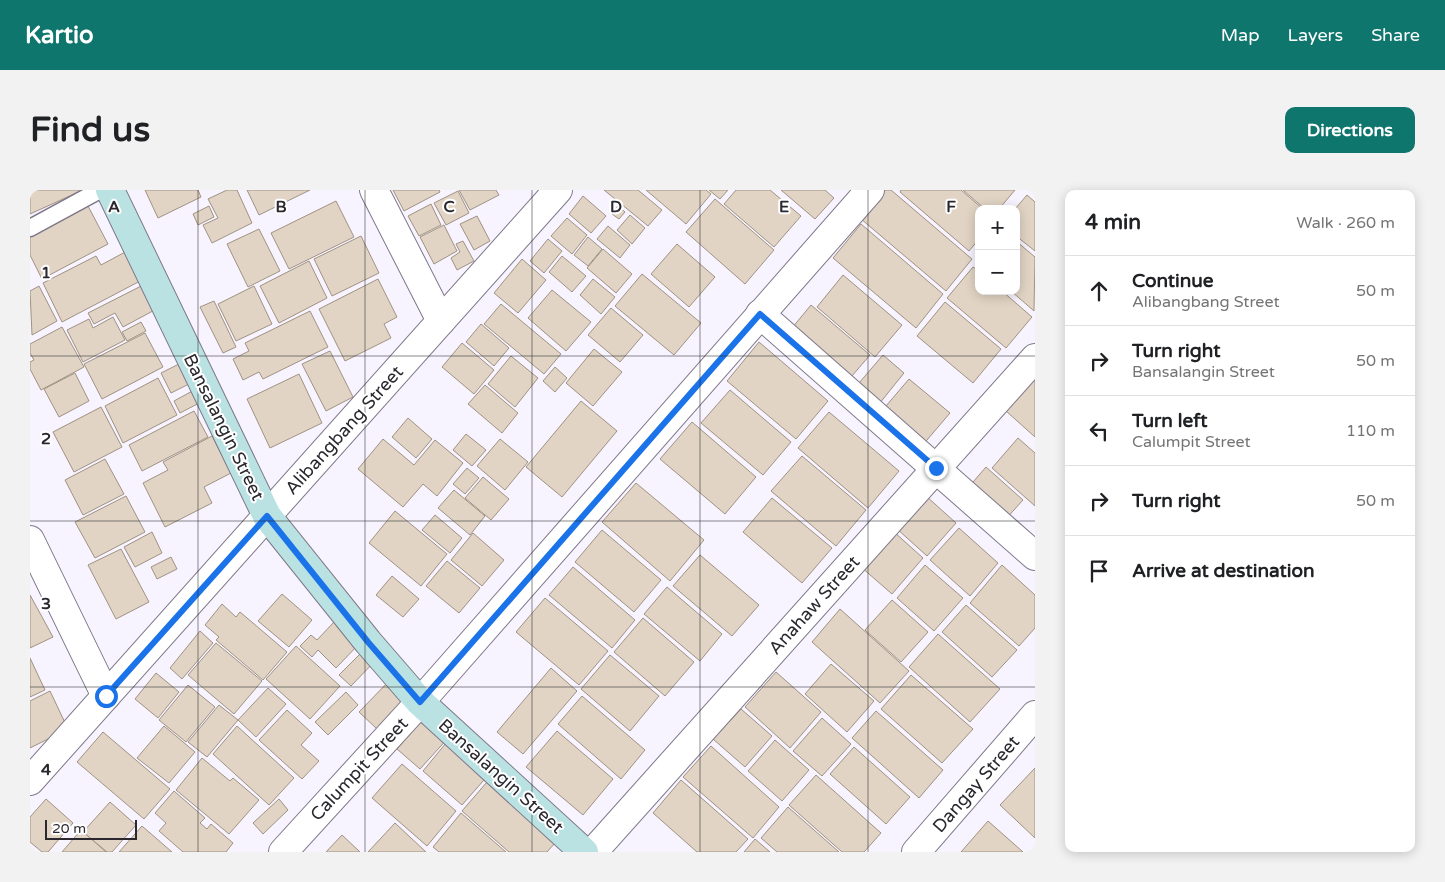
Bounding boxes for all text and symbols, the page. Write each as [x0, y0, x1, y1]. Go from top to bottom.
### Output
text: Kartio [25, 21, 94, 50]
text: Map [1221, 24, 1260, 46]
text: Layers [1288, 24, 1343, 46]
text: Share [1371, 24, 1420, 46]
button: Directions [1285, 107, 1415, 153]
text: Find us [30, 109, 150, 151]
text: A [108, 197, 120, 217]
text: B [275, 197, 287, 217]
text: C [443, 197, 455, 217]
text: D [610, 197, 622, 217]
text: E [779, 197, 789, 217]
text: F [946, 197, 956, 217]
map controls [975, 205, 1020, 295]
button: + [975, 205, 1020, 250]
text: 4 min [1085, 210, 1141, 235]
text: Walk · 260 m [1296, 213, 1395, 233]
button: − [975, 250, 1020, 295]
text: 1 [41, 263, 51, 283]
text: Continue [1132, 270, 1214, 292]
icon: ahead [1085, 277, 1113, 305]
text: 50 m [1356, 281, 1395, 301]
text: Alibangbang Street [1132, 292, 1280, 312]
text: Turn right [1132, 340, 1220, 362]
icon: right [1085, 347, 1113, 375]
street label: Bansalangin Street [179, 350, 269, 504]
text: 50 m [1356, 351, 1395, 371]
street label: Alibangbang Street [280, 361, 408, 499]
text: Bansalangin Street [1132, 362, 1275, 382]
text: Turn left [1132, 410, 1208, 432]
icon: left [1085, 417, 1113, 445]
text: 110 m [1346, 421, 1395, 441]
text: 2 [41, 429, 51, 449]
text: Calumpit Street [1132, 432, 1251, 452]
route end [925, 457, 948, 480]
icon: right [1085, 487, 1113, 515]
text: Turn right [1132, 490, 1220, 512]
text: 50 m [1356, 491, 1395, 511]
street label: Anahaw Street [764, 551, 864, 659]
icon: arrive [1085, 557, 1113, 585]
text: Arrive at destination [1132, 560, 1315, 582]
text: 3 [41, 594, 51, 614]
route start [95, 685, 118, 708]
street label: Calumpit Street [305, 713, 413, 825]
street label: Bansalangin Street [434, 714, 568, 838]
street label: Dangay Street [928, 731, 1024, 837]
text: 4 [41, 760, 51, 780]
scale bar [45, 817, 138, 840]
text: 20 m [52, 820, 86, 837]

